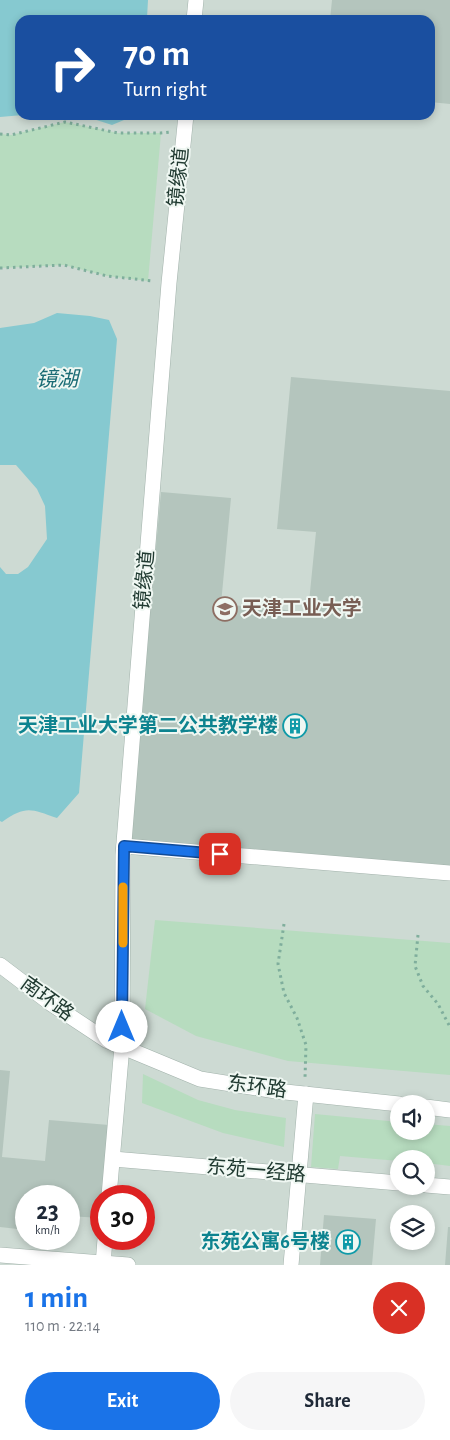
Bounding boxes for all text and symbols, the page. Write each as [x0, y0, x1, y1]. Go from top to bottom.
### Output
icon: right [40, 35, 105, 100]
text: 70 m [123, 37, 190, 72]
text: Turn right [123, 78, 207, 100]
street label: 镜缘道 [165, 146, 192, 208]
water label: 镜湖 [36, 368, 81, 390]
street label: 镜缘道 [131, 549, 158, 611]
school or university icon: 天津工业大学 [212, 596, 238, 622]
place label: 天津工业大学 [242, 597, 362, 619]
building icon: 天津工业大学第二公共教学楼 [282, 713, 308, 739]
place label: 天津工业大学第二公共教学楼 [18, 714, 278, 736]
pin [199, 833, 241, 875]
icon: arrive [206, 840, 234, 868]
street label: 南环路 [17, 972, 78, 1025]
position arrow [95, 1000, 147, 1052]
street label: 东环路 [226, 1072, 288, 1101]
map controls [390, 1095, 435, 1250]
button: sound [390, 1095, 435, 1140]
button: search [390, 1150, 435, 1195]
street label: 东苑一经路 [205, 1155, 307, 1185]
speed limit sign: 30 [90, 1185, 155, 1250]
text: 23 [36, 1199, 59, 1224]
button: layers [390, 1205, 435, 1250]
text: km/h [35, 1224, 60, 1236]
building icon: 东苑公寓6号楼 [335, 1229, 361, 1255]
place label: 东苑公寓6号楼 [200, 1230, 330, 1252]
button: close [373, 1282, 425, 1334]
text: 1 min [25, 1283, 88, 1313]
text: 110 m · 22:14 [25, 1318, 100, 1334]
button: Exit [25, 1372, 220, 1430]
button: Share [230, 1372, 425, 1430]

